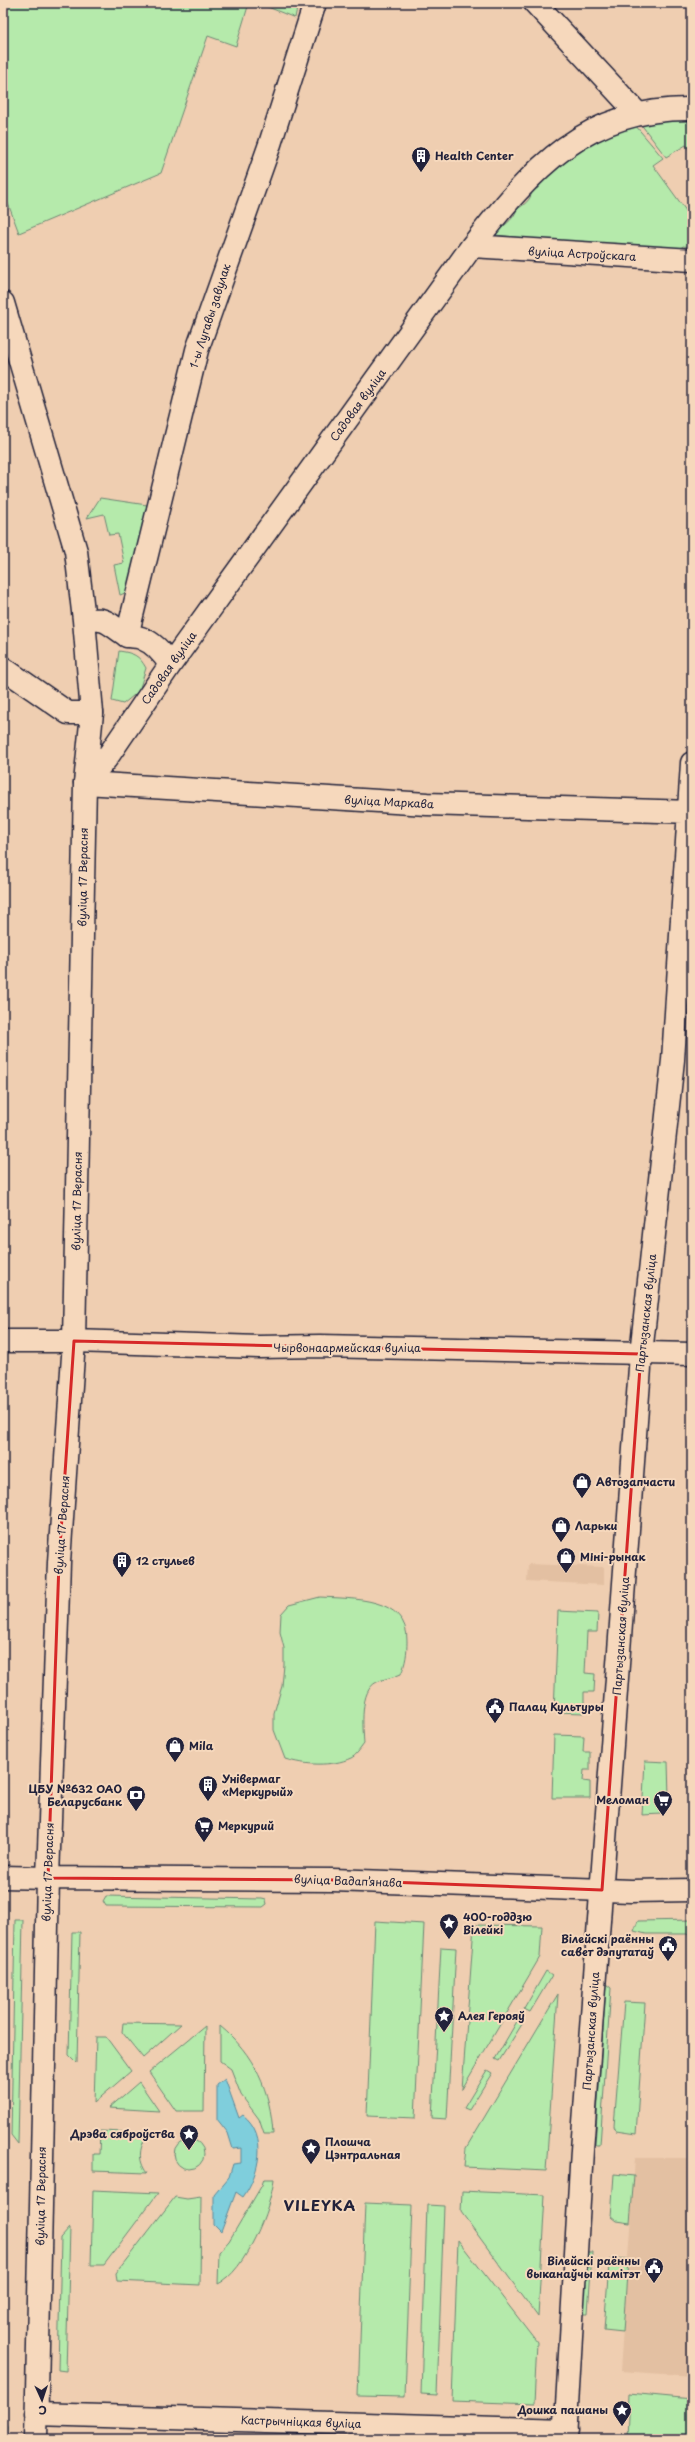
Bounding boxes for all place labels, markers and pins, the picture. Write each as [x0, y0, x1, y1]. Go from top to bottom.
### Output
building icon: Health Center [410, 145, 432, 173]
place label: Health Center [435, 147, 514, 164]
shop icon: Автозапчасти [571, 1471, 593, 1499]
place label: Автозапчасти [596, 1473, 676, 1490]
shop icon: Ларьки [550, 1515, 572, 1543]
place label: Ларьки [575, 1517, 618, 1534]
shop icon: Міні-рынак [555, 1546, 577, 1574]
place label: Міні-рынак [580, 1548, 647, 1565]
building icon: 12 стульев [111, 1550, 133, 1578]
place label: 12 стульев [136, 1552, 195, 1569]
public building icon: Палац Культуры [484, 1696, 506, 1724]
place label: Палац Культуры [509, 1698, 604, 1715]
shop icon: Mila [164, 1735, 186, 1763]
place label: Mila [189, 1737, 214, 1754]
place label: Універмаг «Меркурый» [221, 1770, 293, 1800]
building icon: Універмаг «Меркурый» [197, 1774, 219, 1802]
place label: ЦБУ №632 ОАО Беларусбанк [29, 1780, 123, 1810]
bank icon: ЦБУ №632 ОАО Беларусбанк [125, 1784, 147, 1812]
supermarket icon: Меломан [652, 1789, 674, 1817]
place label: Меломан [596, 1791, 649, 1808]
supermarket icon: Меркурий [193, 1815, 215, 1843]
place label: Меркурий [218, 1817, 274, 1834]
place label: 400-годдзю Вілейкі [463, 1908, 532, 1938]
place icon: 400-годдзю Вілейкі [438, 1912, 460, 1940]
place label: Вілейскі раённы савет дэпутатаў [561, 1930, 654, 1960]
public building icon: Вілейскі раённы савет дэпутатаў [657, 1934, 679, 1962]
place icon: Алея Герояў [433, 2005, 455, 2033]
place label: Алея Герояў [458, 2007, 525, 2024]
place icon: Дрэва сяброўства [178, 2123, 200, 2151]
place label: Дрэва сяброўства [70, 2125, 175, 2142]
place label: Плошча Цэнтральная [325, 2133, 401, 2163]
place icon: Плошча Цэнтральная [300, 2137, 322, 2165]
place label: Вілейскі раённы выканаўчы камітэт [527, 2252, 640, 2282]
public building icon: Вілейскі раённы выканаўчы камітэт [643, 2256, 665, 2284]
place icon: Дошка пашаны [611, 2399, 633, 2427]
place label: Дошка пашаны [517, 2401, 608, 2418]

